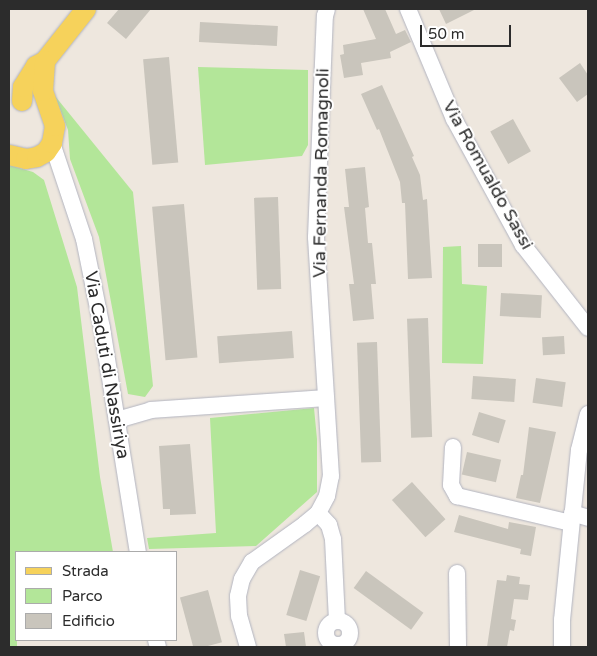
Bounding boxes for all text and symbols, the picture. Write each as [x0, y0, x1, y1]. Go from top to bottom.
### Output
scale bar [422, 15, 513, 47]
text: 50 m [428, 25, 465, 43]
street label: Via Fernanda Romagnoli [308, 68, 334, 278]
street label: Via Romualdo Sassi [438, 97, 538, 253]
street label: Via Caduti di Nassiriya [80, 269, 134, 461]
legend [15, 551, 178, 641]
text: Strada [62, 562, 109, 580]
text: Parco [62, 587, 103, 605]
text: Edificio [62, 612, 115, 630]

